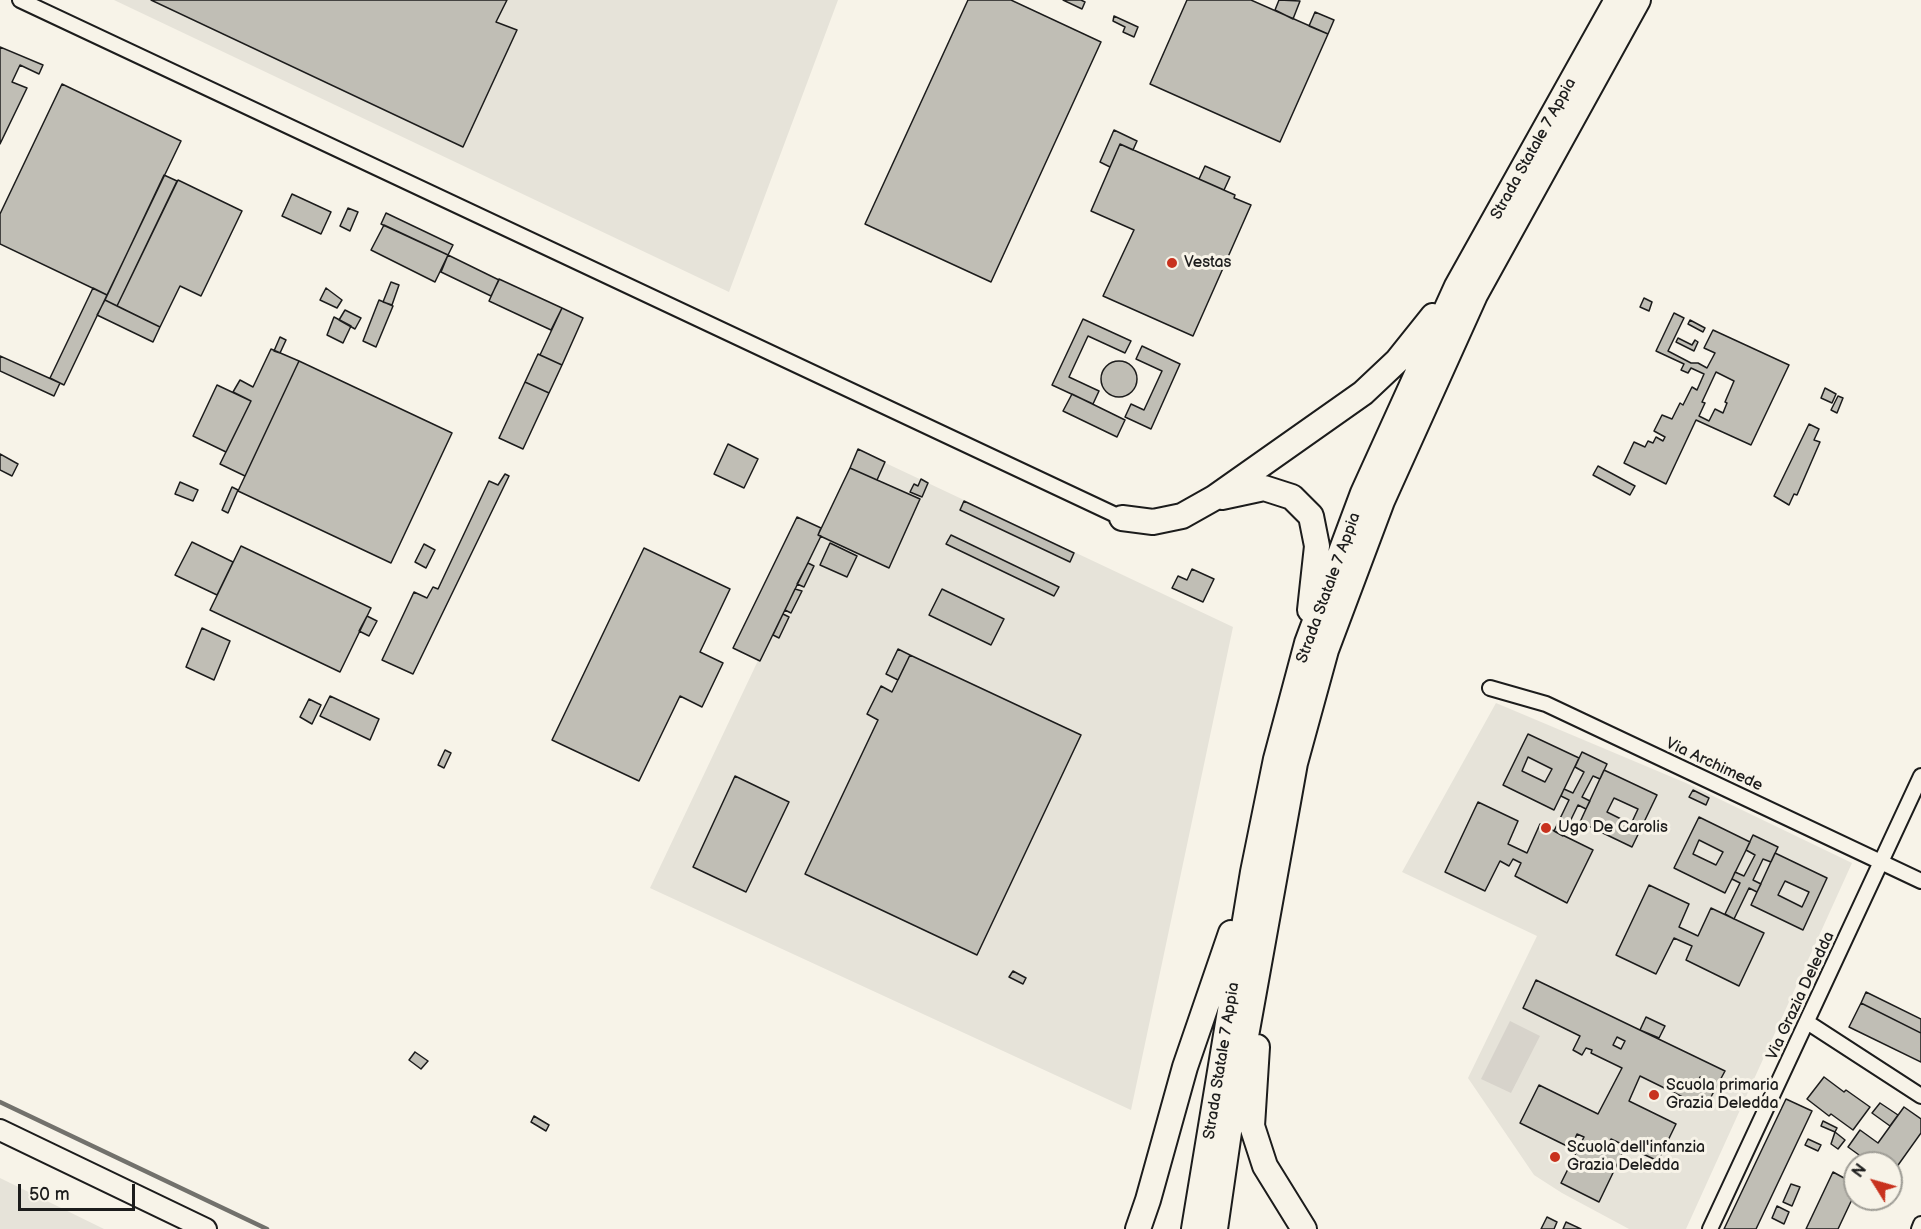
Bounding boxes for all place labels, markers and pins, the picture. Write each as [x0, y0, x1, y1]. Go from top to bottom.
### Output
place label: Vestas [1184, 253, 1231, 273]
marker: Vestas [1165, 256, 1179, 270]
place label: Ugo De Carolis [1558, 818, 1668, 838]
marker: Ugo De Carolis [1539, 821, 1553, 835]
place label: Scuola primaria Grazia Deledda [1666, 1076, 1779, 1114]
marker: Scuola primaria Grazia Deledda [1647, 1088, 1661, 1102]
place label: Scuola dell'infanzia Grazia Deledda [1567, 1138, 1705, 1176]
marker: Scuola dell'infanzia Grazia Deledda [1548, 1150, 1562, 1164]

